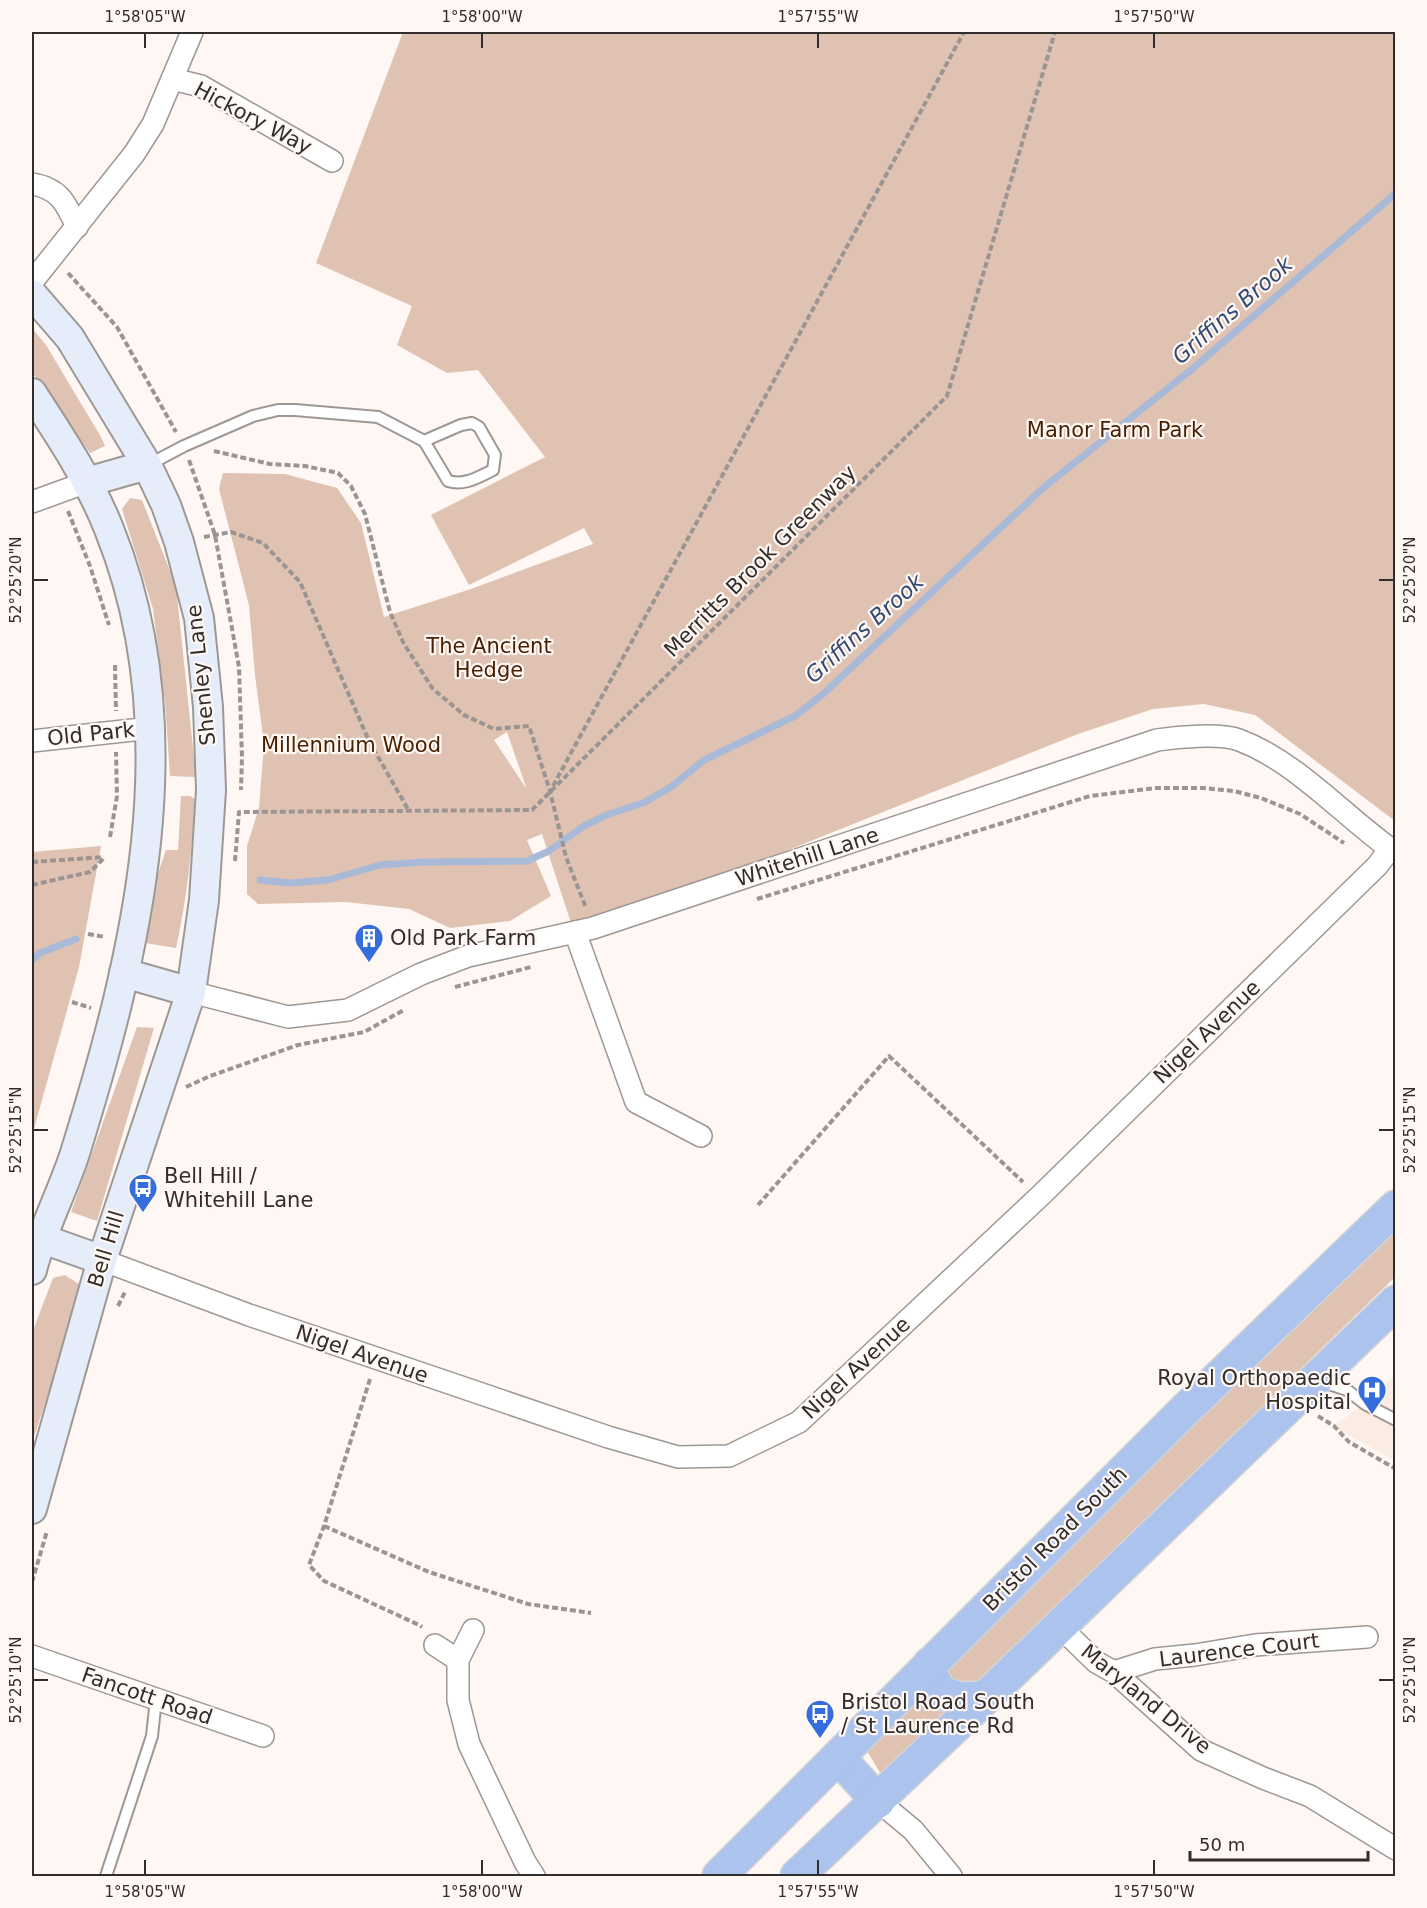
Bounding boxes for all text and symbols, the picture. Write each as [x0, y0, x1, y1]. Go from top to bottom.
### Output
text: 1°58'05"W [104, 8, 186, 26]
text: 1°58'00"W [441, 8, 523, 26]
text: 1°57'55"W [777, 8, 859, 26]
text: 1°57'50"W [1113, 8, 1195, 26]
street label: Hickory Way [190, 77, 316, 159]
water label: Griffins Brook [1167, 251, 1298, 369]
park label: Manor Farm Park [1027, 418, 1204, 442]
street label: Merritts Brook Greenway [659, 460, 861, 662]
text: 52°25'20"N [7, 536, 25, 624]
text: 52°25'20"N [1401, 536, 1419, 624]
water label: Griffins Brook [800, 568, 930, 688]
street label: Shenley Lane [182, 603, 220, 747]
park label: The Ancient Hedge [425, 634, 552, 682]
street label: Old Park [46, 717, 137, 751]
park label: Millennium Wood [261, 733, 441, 757]
street label: Whitehill Lane [732, 823, 882, 891]
building icon: Old Park Farm [353, 922, 385, 964]
place label: Old Park Farm [390, 926, 536, 950]
street label: Nigel Avenue [1149, 975, 1265, 1089]
text: 52°25'15"N [7, 1086, 25, 1174]
text: 52°25'15"N [1401, 1086, 1419, 1174]
place label: Bell Hill / Whitehill Lane [164, 1164, 313, 1212]
bus stop icon: Bell Hill / Whitehill Lane [127, 1172, 159, 1214]
street label: Bell Hill [83, 1208, 129, 1290]
street label: Nigel Avenue [797, 1312, 915, 1424]
street label: Nigel Avenue [293, 1320, 431, 1388]
place label: Royal Orthopaedic Hospital [1157, 1366, 1351, 1414]
hospital icon: Royal Orthopaedic Hospital [1356, 1374, 1388, 1416]
street label: Bristol Road South [978, 1462, 1132, 1616]
street label: Laurence Court [1158, 1628, 1320, 1672]
text: 52°25'10"N [7, 1636, 25, 1724]
text: 52°25'10"N [1401, 1636, 1419, 1724]
street label: Maryland Drive [1076, 1639, 1216, 1759]
street label: Fancott Road [79, 1662, 215, 1730]
place label: Bristol Road South / St Laurence Rd [841, 1690, 1035, 1738]
bus stop icon: Bristol Road South / St Laurence Rd [804, 1698, 836, 1740]
scale bar [1190, 1824, 1368, 1862]
text: 50 m [1199, 1834, 1245, 1855]
text: 1°58'05"W [104, 1883, 186, 1901]
text: 1°58'00"W [441, 1883, 523, 1901]
text: 1°57'55"W [777, 1883, 859, 1901]
text: 1°57'50"W [1113, 1883, 1195, 1901]

